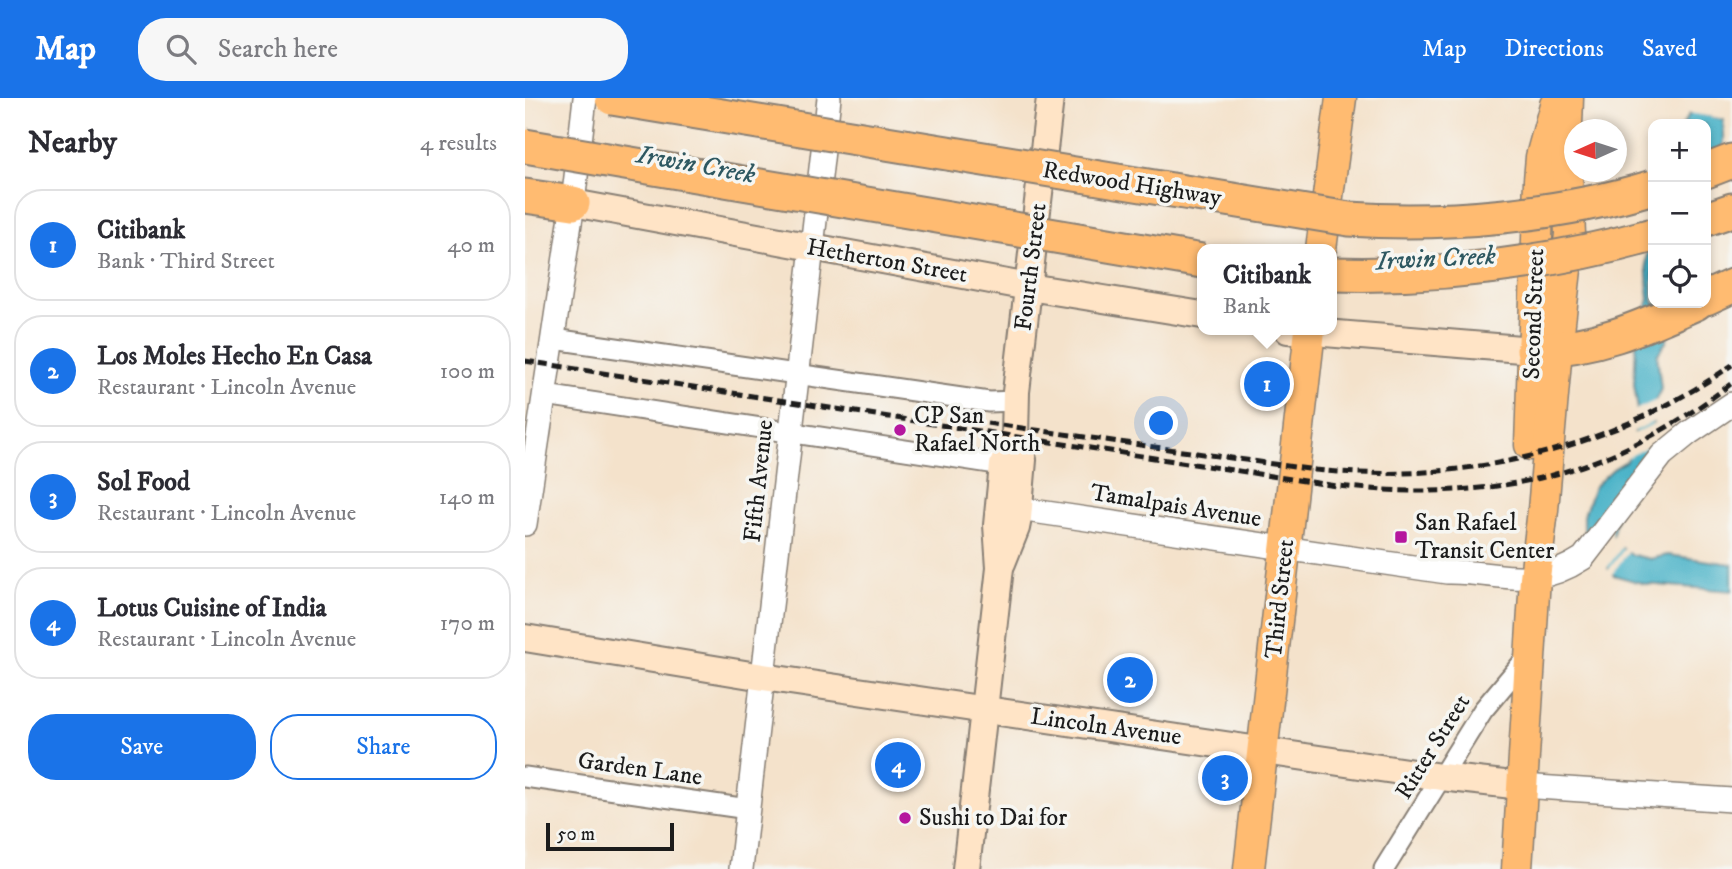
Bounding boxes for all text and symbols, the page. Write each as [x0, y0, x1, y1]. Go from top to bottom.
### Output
search box [138, 18, 628, 81]
text: Map [35, 29, 96, 70]
icon: search [162, 30, 200, 68]
text: Search here [218, 33, 338, 66]
text: Map [1422, 34, 1467, 64]
text: Directions [1505, 34, 1604, 64]
text: Saved [1642, 34, 1697, 64]
north arrow [1564, 119, 1627, 182]
map controls [1648, 119, 1711, 308]
button: + [1648, 119, 1711, 182]
text: Nearby [28, 125, 117, 162]
text: 4 results [420, 129, 497, 158]
water label: Irwin Creek [632, 138, 758, 192]
street label: Redwood Highway [1040, 155, 1224, 213]
button: − [1648, 182, 1711, 245]
street label: Fourth Street [1008, 201, 1054, 332]
text: Citibank [97, 214, 186, 247]
text: 1 [49, 231, 57, 260]
text: 40 m [447, 231, 495, 260]
street label: Hetherton Street [804, 232, 970, 290]
water label: Irwin Creek [1373, 239, 1497, 279]
popup [1197, 244, 1337, 335]
button: locate [1648, 245, 1711, 308]
text: Bank · Third Street [97, 247, 275, 276]
street label: Second Street [1517, 248, 1551, 380]
text: Citibank [1223, 259, 1311, 292]
text: Bank [1223, 292, 1271, 321]
text: Los Moles Hecho En Casa [97, 340, 372, 373]
text: 2 [47, 357, 59, 386]
text: 100 m [440, 357, 495, 386]
pin: 1 [1244, 358, 1290, 410]
text: Restaurant · Lincoln Avenue [97, 373, 356, 402]
place label: CP San Rafael North [914, 401, 1041, 459]
your location [1144, 406, 1178, 440]
street label: Fifth Avenue [738, 418, 780, 544]
marker: CP San Rafael North [892, 422, 908, 438]
text: Sol Food [97, 466, 190, 499]
street label: Tamalpais Avenue [1088, 478, 1264, 534]
text: 3 [49, 483, 57, 512]
text: 140 m [439, 483, 495, 512]
text: Restaurant · Lincoln Avenue [97, 499, 356, 528]
place label: San Rafael Transit Center [1415, 508, 1554, 566]
marker: San Rafael Transit Center [1393, 529, 1409, 545]
street label: Third Street [1259, 538, 1301, 660]
text: Lotus Cuisine of India [97, 592, 327, 625]
text: 4 [46, 609, 60, 638]
text: 170 m [440, 609, 495, 638]
text: Restaurant · Lincoln Avenue [97, 625, 356, 654]
pin: 2 [1107, 654, 1153, 706]
street label: Ritter Street [1389, 689, 1477, 805]
street label: Lincoln Avenue [1029, 702, 1183, 752]
button: Save [28, 714, 256, 780]
button: Share [270, 714, 497, 780]
pin: 4 [875, 739, 921, 791]
street label: Garden Lane [576, 745, 704, 793]
pin: 3 [1202, 752, 1248, 804]
place label: Sushi to Dai for [919, 803, 1067, 833]
marker: Sushi to Dai for [897, 810, 913, 826]
scale bar [546, 820, 674, 852]
text: 50 m [557, 823, 595, 846]

